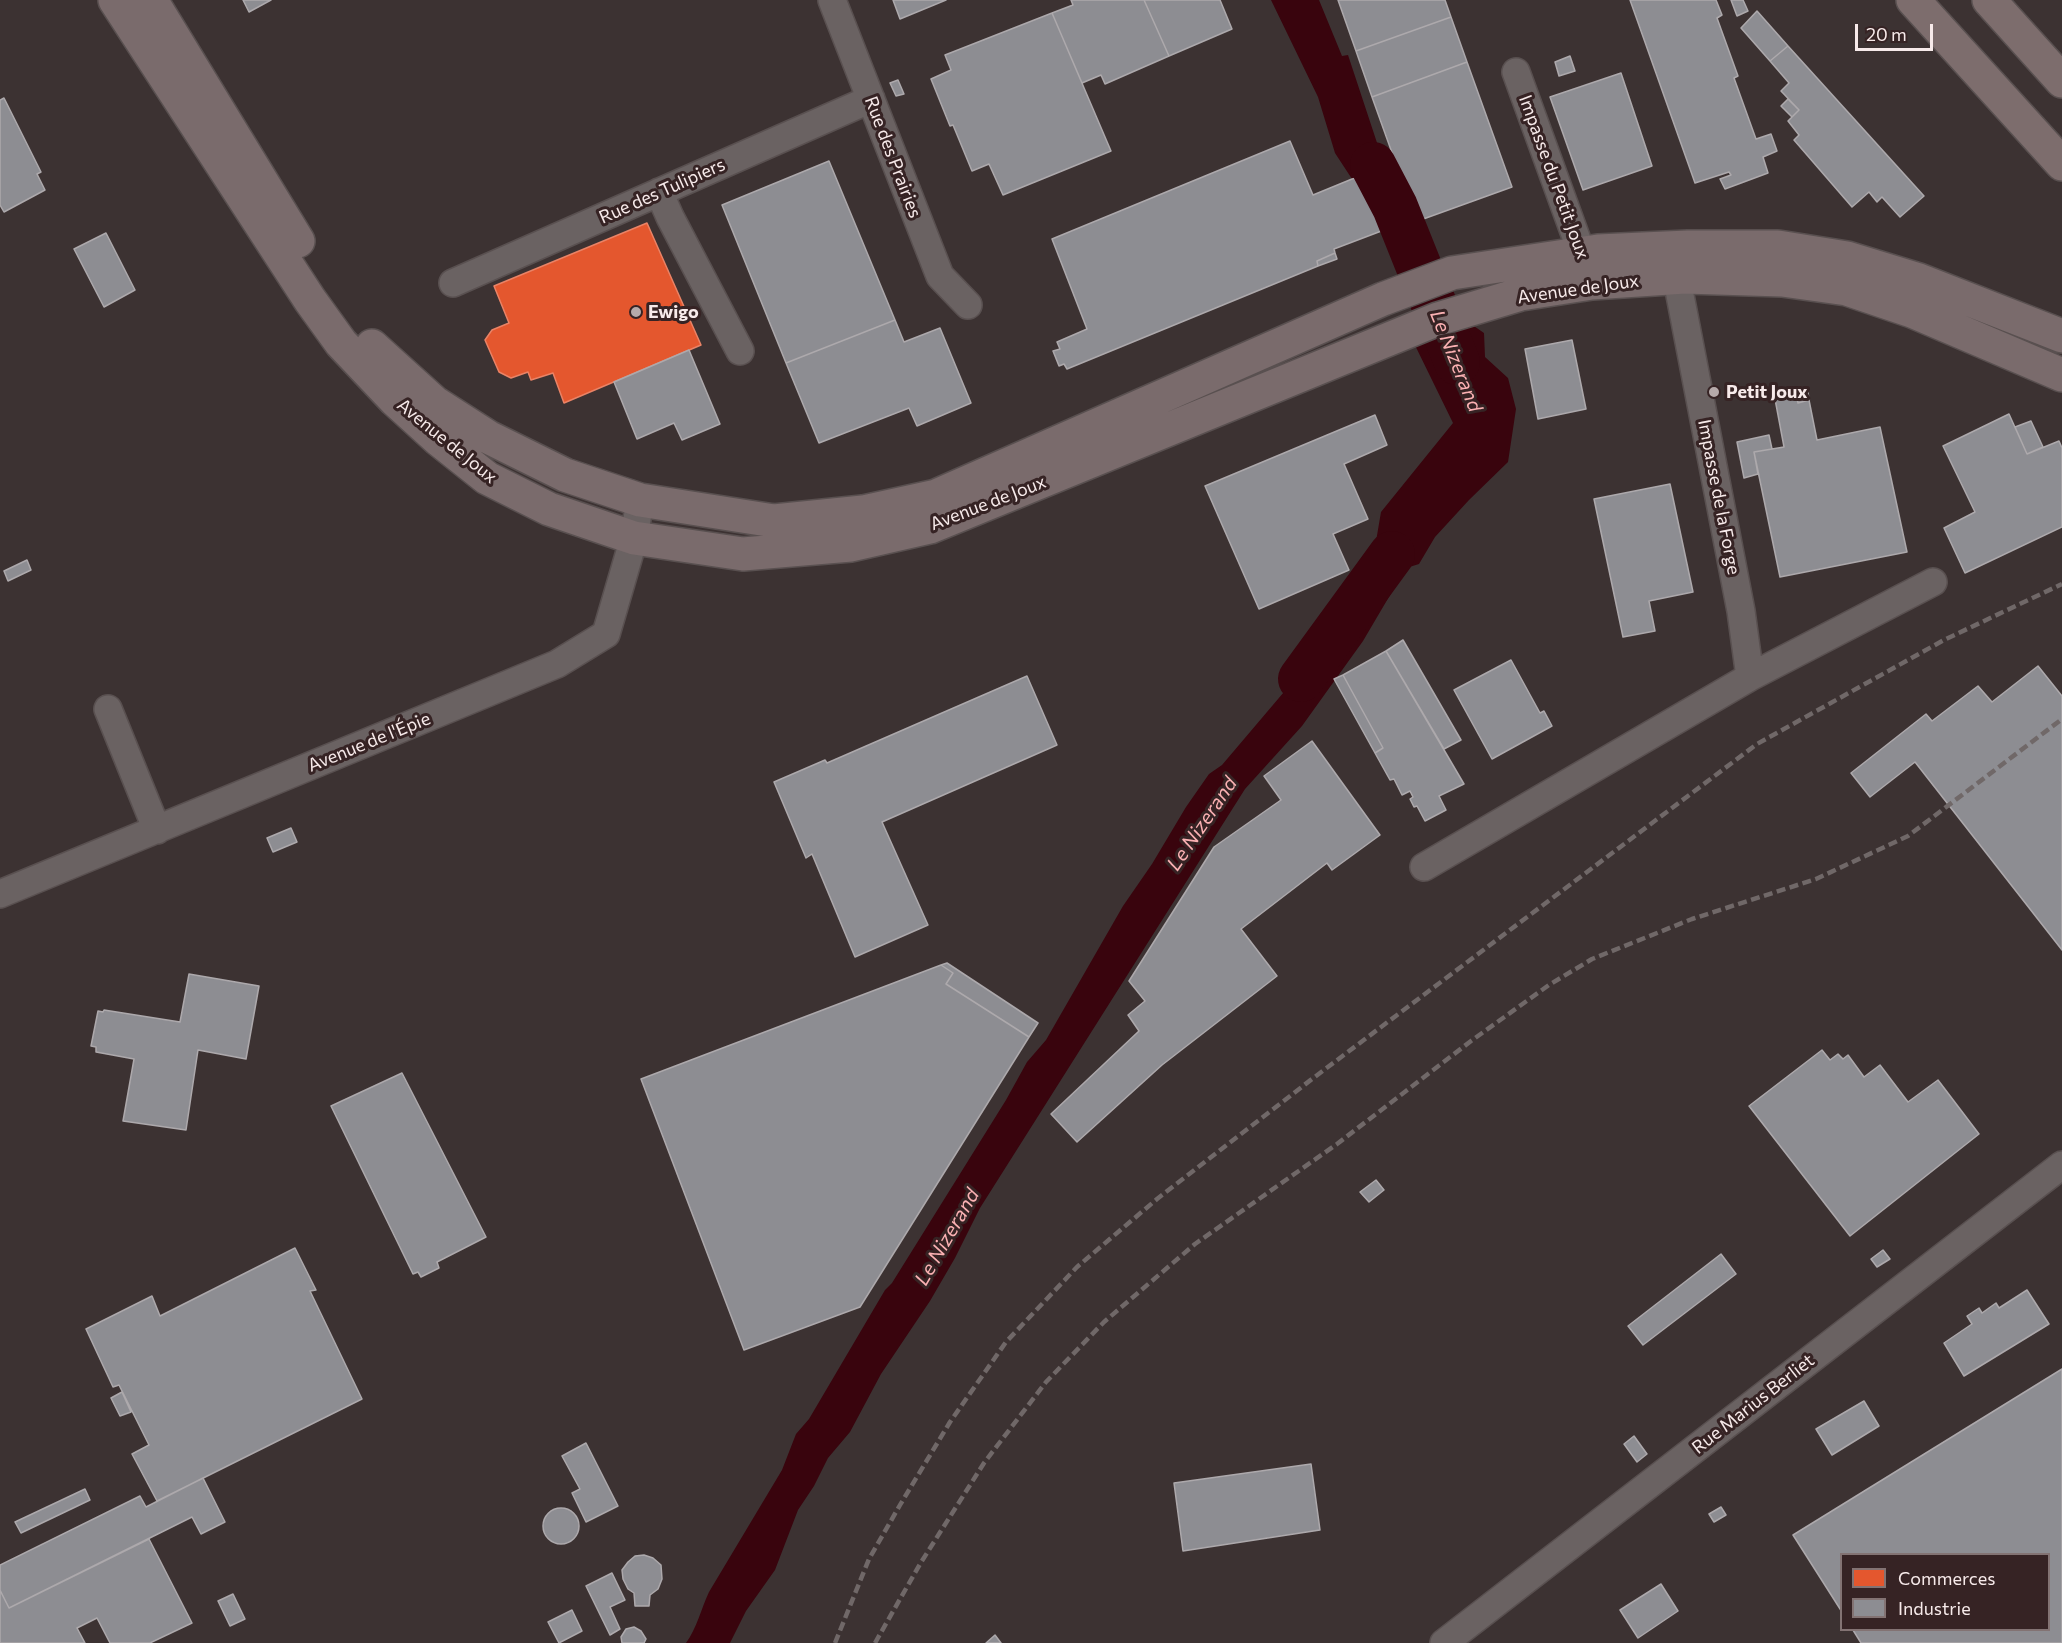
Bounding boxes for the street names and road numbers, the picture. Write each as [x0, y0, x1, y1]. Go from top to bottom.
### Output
street label: Impasse du Petit Joux [1514, 92, 1594, 262]
street label: Rue des Prairies [860, 93, 926, 221]
street label: Rue des Tulipiers [596, 154, 728, 228]
street label: Avenue de Joux [1516, 270, 1640, 308]
street label: Avenue de Joux [393, 394, 501, 488]
street label: Impasse de la Forge [1693, 417, 1745, 577]
street label: Avenue de Joux [927, 471, 1049, 535]
street label: Avenue de l'Épie [304, 708, 434, 776]
street label: Rue Marius Berliet [1688, 1350, 1818, 1458]

